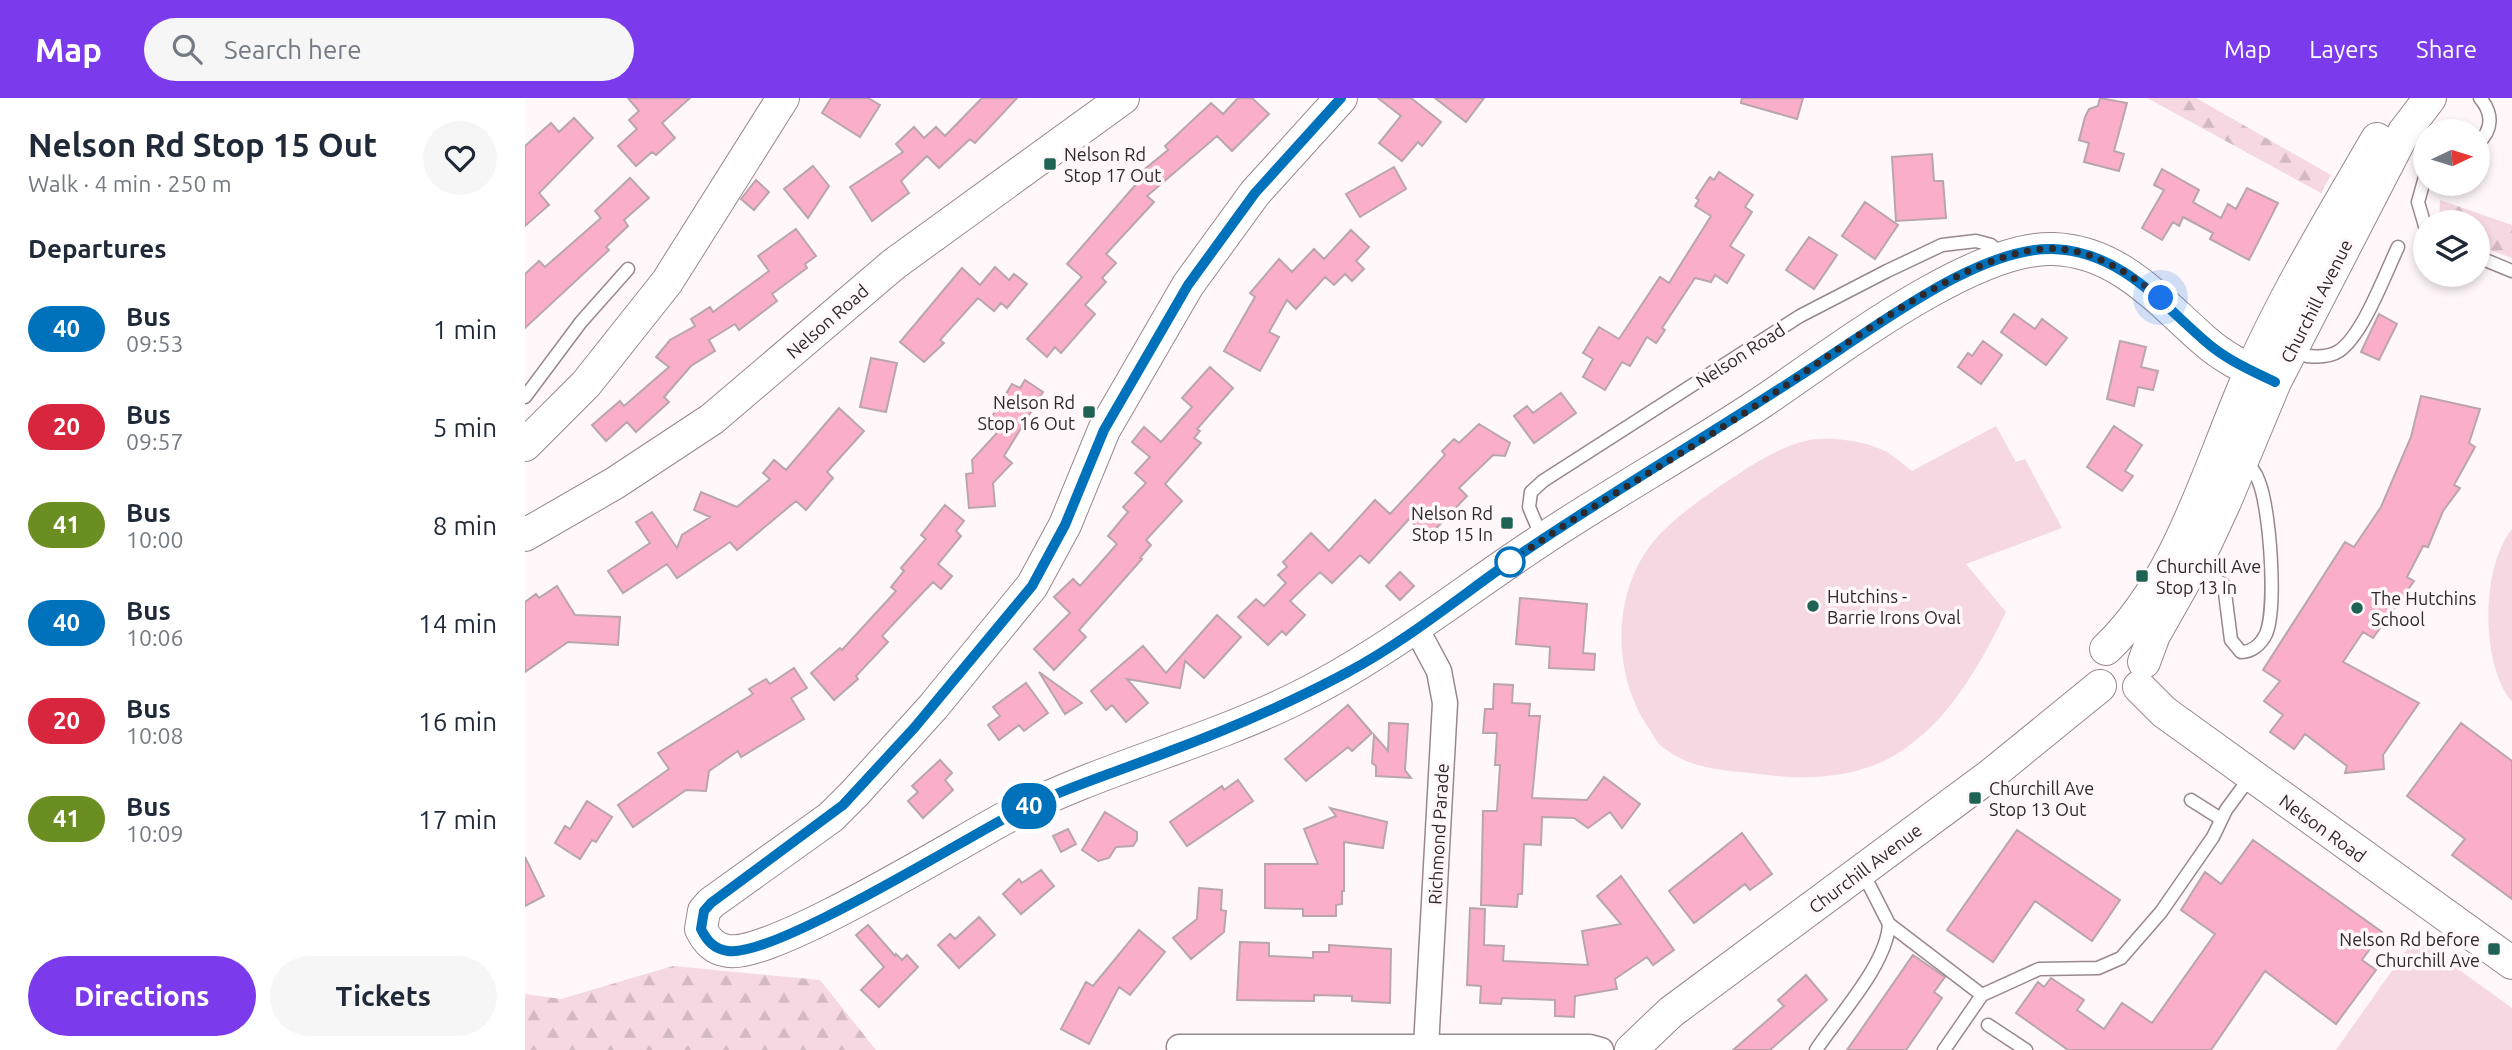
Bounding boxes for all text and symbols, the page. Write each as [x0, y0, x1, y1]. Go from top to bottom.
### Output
search box [144, 18, 634, 81]
icon: search [168, 30, 206, 68]
text: Map [35, 31, 102, 68]
text: Search here [224, 35, 362, 64]
text: Map [2224, 36, 2271, 63]
text: Layers [2309, 36, 2378, 63]
text: Share [2416, 36, 2477, 63]
north arrow [2413, 119, 2490, 196]
map controls [2413, 119, 2490, 287]
button: heart [423, 121, 497, 195]
text: Nelson Rd Stop 15 Out [28, 126, 377, 163]
place label: Nelson Rd Stop 17 Out [1064, 144, 1161, 185]
marker: Nelson Rd Stop 17 Out [1042, 156, 1058, 172]
text: Walk · 4 min · 250 m [28, 171, 232, 196]
button: layers [2413, 210, 2490, 287]
text: Departures [28, 234, 166, 263]
street label: Churchill Avenue [2276, 236, 2356, 366]
street label: Nelson Road [782, 280, 872, 362]
your location [2143, 280, 2178, 315]
text: Bus [126, 302, 171, 331]
text: 40 [53, 315, 80, 342]
text: 1 min [433, 315, 497, 344]
street label: Nelson Road [1692, 319, 1788, 391]
text: 09:53 [126, 331, 184, 356]
place label: Nelson Rd Stop 16 Out [978, 392, 1075, 433]
text: Bus [126, 400, 171, 429]
marker: Nelson Rd Stop 16 Out [1081, 404, 1097, 420]
text: 20 [53, 413, 80, 440]
text: 5 min [433, 413, 497, 442]
text: 09:57 [126, 429, 184, 454]
text: Bus [126, 498, 171, 527]
place label: Nelson Rd Stop 15 In [1411, 503, 1493, 544]
text: 41 [53, 511, 80, 538]
text: 8 min [433, 511, 497, 540]
marker: Nelson Rd Stop 15 In [1499, 515, 1515, 531]
text: 10:00 [126, 527, 184, 552]
unlabelled marker [1495, 547, 1525, 577]
place label: Churchill Ave Stop 13 In [2156, 556, 2261, 597]
marker: Churchill Ave Stop 13 In [2134, 568, 2150, 584]
place label: Hutchins - Barrie Irons Oval [1827, 586, 1961, 627]
place label: The Hutchins School [2371, 588, 2477, 629]
text: Bus [126, 596, 171, 625]
marker: Hutchins - Barrie Irons Oval [1805, 598, 1821, 614]
marker: The Hutchins School [2349, 600, 2365, 616]
text: 40 [53, 609, 80, 636]
text: 14 min [418, 609, 497, 638]
text: 10:06 [126, 625, 184, 650]
text: Bus [126, 694, 171, 723]
text: 20 [53, 707, 80, 734]
text: 16 min [418, 707, 497, 736]
text: 10:08 [126, 723, 184, 748]
street label: Richmond Parade [1424, 763, 1452, 905]
place label: Churchill Ave Stop 13 Out [1989, 778, 2094, 819]
line badge: 40 [997, 783, 1061, 829]
marker: Churchill Ave Stop 13 Out [1967, 790, 1983, 806]
street label: Nelson Road [2276, 790, 2370, 866]
text: Bus [126, 792, 171, 821]
text: 40 [1015, 792, 1043, 819]
text: 41 [53, 805, 80, 832]
text: 17 min [418, 805, 497, 834]
street label: Churchill Avenue [1805, 819, 1925, 917]
text: 10:09 [126, 821, 184, 846]
place label: Nelson Rd before Churchill Ave [2339, 929, 2480, 970]
marker: Nelson Rd before Churchill Ave [2486, 941, 2502, 957]
button: Directions [28, 956, 256, 1036]
button: Tickets [270, 956, 497, 1036]

